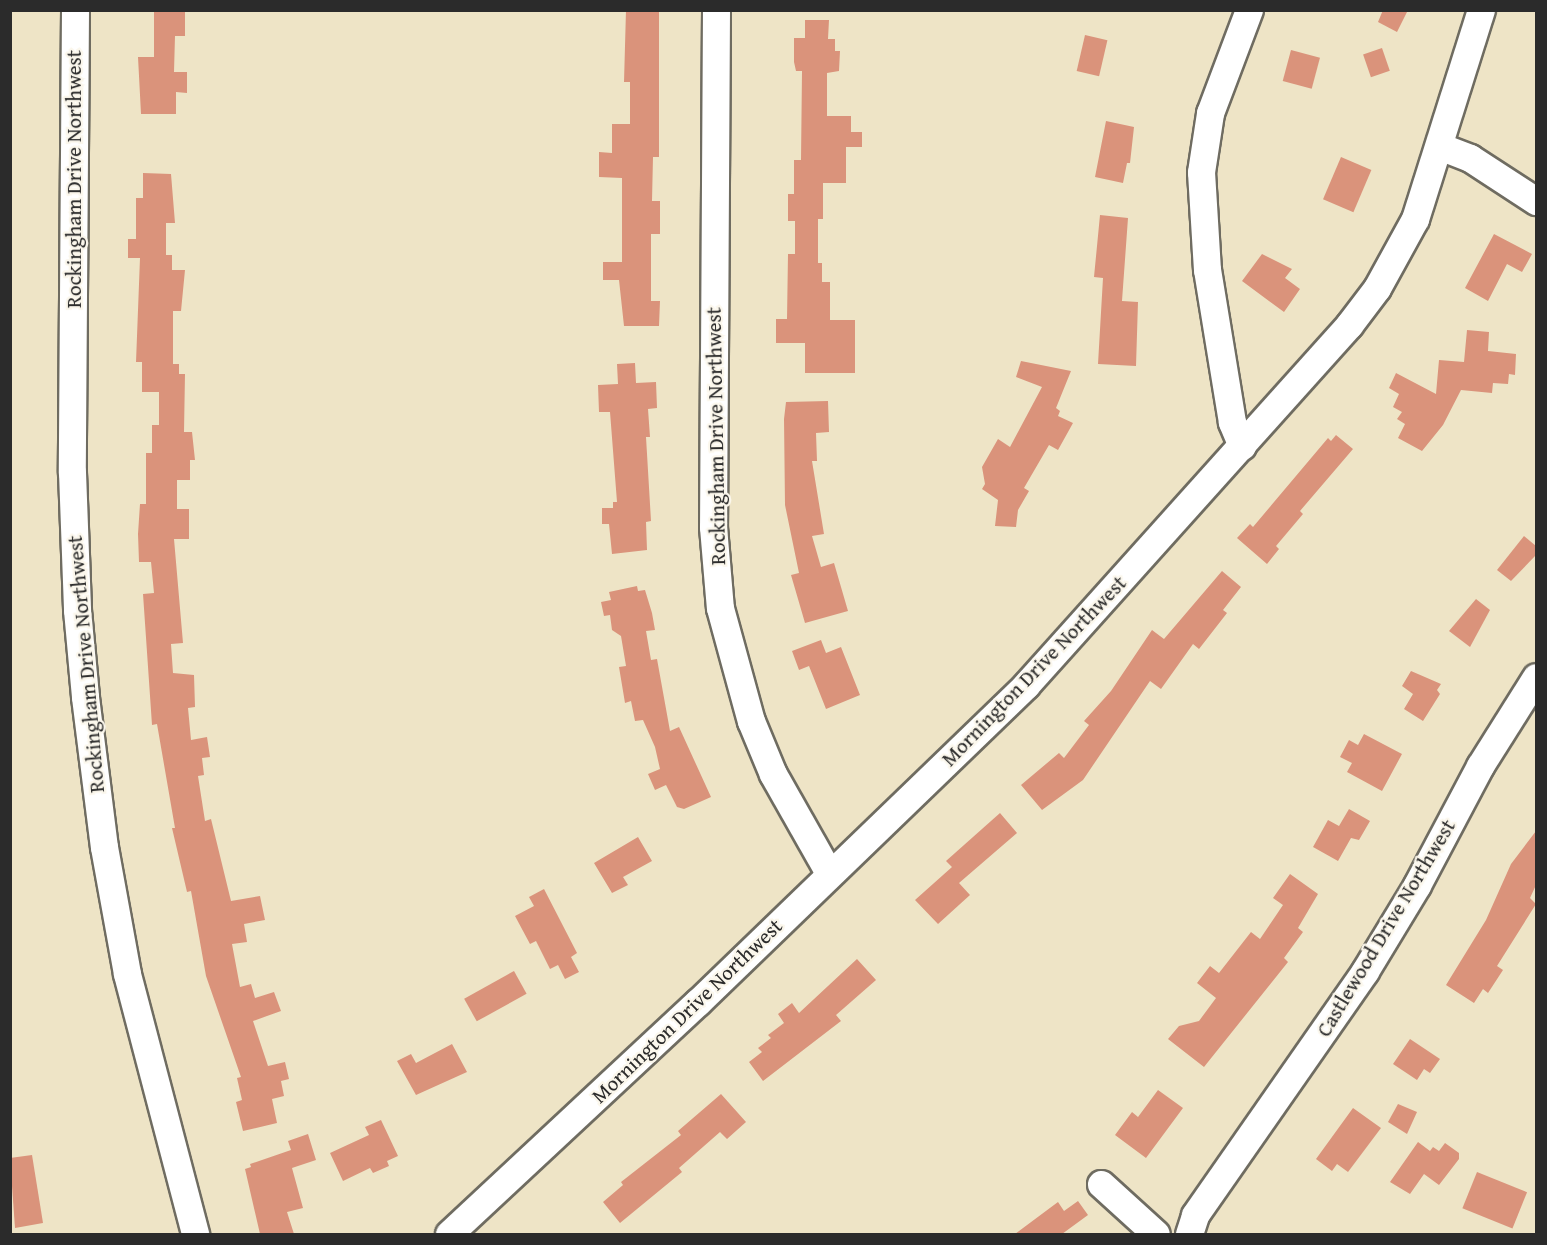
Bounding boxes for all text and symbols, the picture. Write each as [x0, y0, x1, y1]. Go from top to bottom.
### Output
street label: Rockingham Drive Northwest [61, 50, 87, 308]
street label: Rockingham Drive Northwest [701, 307, 731, 565]
street label: Rockingham Drive Northwest [62, 534, 110, 794]
street label: Mornington Drive Northwest [936, 570, 1132, 772]
street label: Castlewood Drive Northwest [1311, 815, 1461, 1041]
street label: Mornington Drive Northwest [586, 913, 788, 1109]

